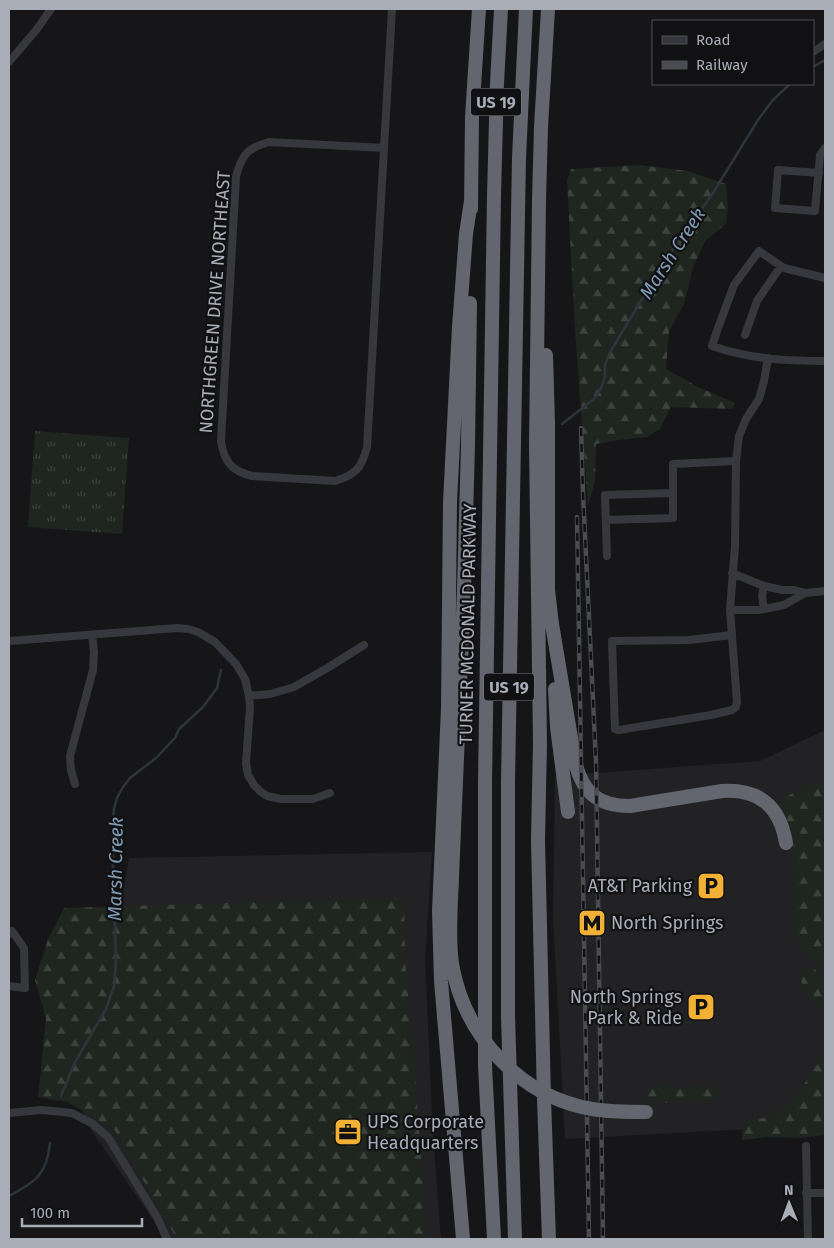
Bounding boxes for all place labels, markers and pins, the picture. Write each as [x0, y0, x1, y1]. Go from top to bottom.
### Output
parking icon: AT&T Parking [696, 871, 726, 901]
place label: AT&T Parking [588, 875, 693, 897]
metro station icon: North Springs [577, 908, 607, 938]
place label: North Springs [611, 912, 723, 934]
place label: North Springs Park & Ride [570, 986, 682, 1029]
parking icon: North Springs Park & Ride [686, 992, 716, 1022]
place label: UPS Corporate Headquarters [367, 1111, 484, 1154]
office icon: UPS Corporate Headquarters [333, 1117, 363, 1147]

